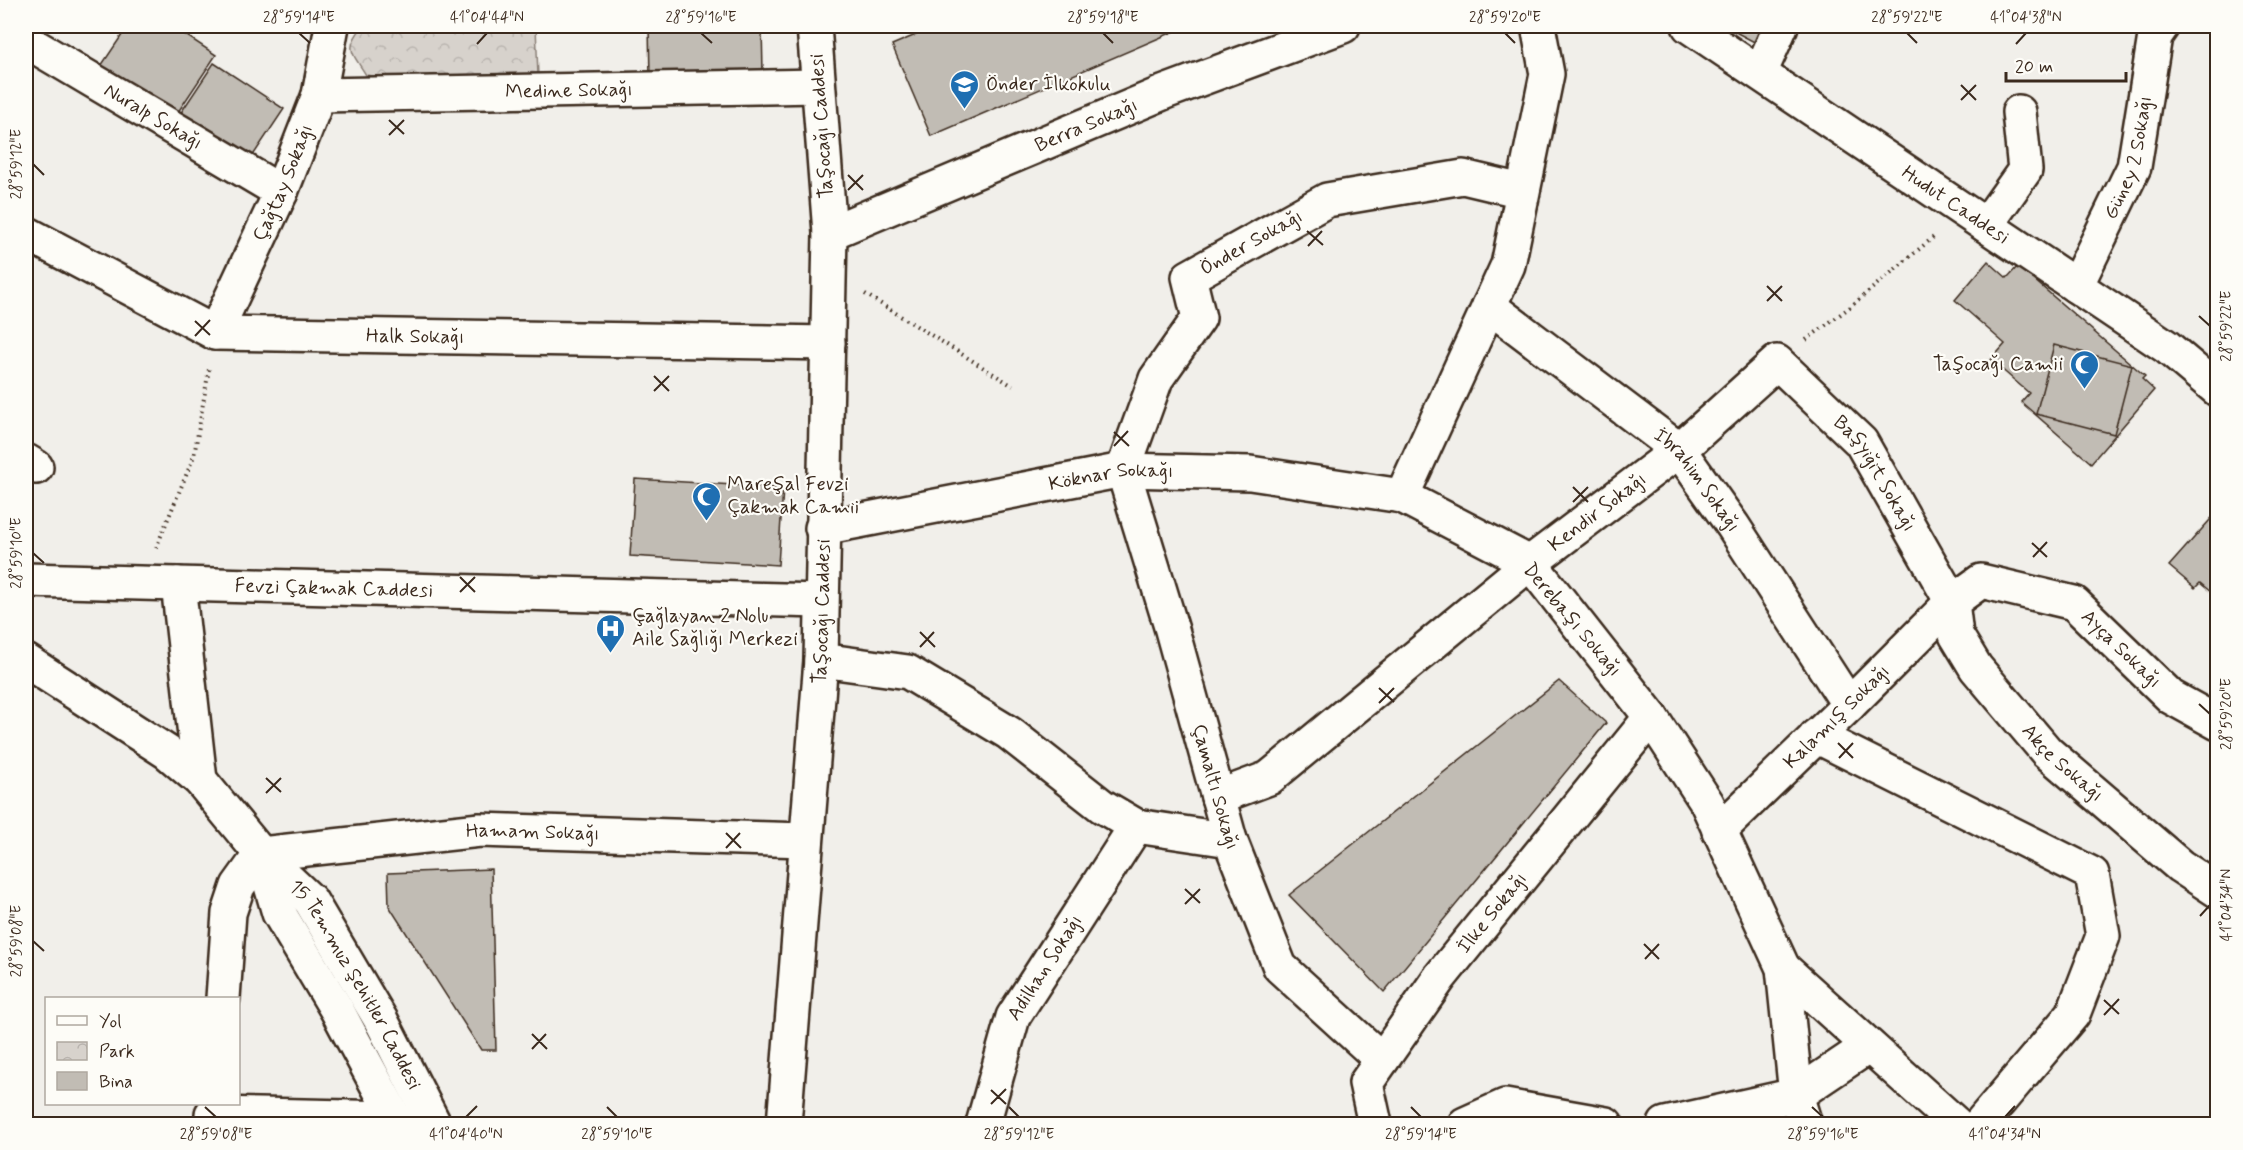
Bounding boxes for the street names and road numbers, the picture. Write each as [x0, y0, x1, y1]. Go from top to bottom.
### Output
street label: Taşocağı Caddesi [803, 53, 841, 199]
street label: Medine Sokağı [505, 76, 633, 105]
street label: Nuralp Sokağı [99, 77, 208, 156]
street label: Berra Sokağı [1031, 92, 1142, 159]
street label: Güney 2 Sokağı [2097, 94, 2159, 224]
street label: Çağtay Sokağı [246, 120, 320, 246]
street label: Hudut Caddesi [1896, 159, 2015, 251]
street label: Önder Sokağı [1195, 203, 1308, 282]
street label: Halk Sokağı [366, 322, 465, 351]
street label: Başyiğit Sokağı [1827, 409, 1923, 536]
street label: İbrahim Sokağı [1648, 422, 1747, 537]
street label: Köknar Sokağı [1046, 456, 1174, 498]
street label: Kendir Sokağı [1543, 466, 1652, 558]
street label: Taşocağı Caddesi [806, 539, 837, 685]
street label: Derebaşı Sokağı [1516, 557, 1628, 683]
street label: Fevzi Çakmak Caddesi [234, 572, 433, 604]
street label: Ayça Sokağı [2075, 603, 2168, 694]
street label: Kalamış Sokağı [1777, 658, 1896, 775]
street label: Akçe Sokağı [2016, 718, 2109, 808]
street label: Çamaltı Sokağı [1185, 721, 1246, 854]
street label: Hamam Sokağı [464, 816, 600, 847]
street label: İlke Sokağı [1451, 866, 1533, 959]
street label: 15 Temmuz Şehitler Caddesi [283, 874, 428, 1094]
street label: Adilhan Sokağı [1001, 909, 1089, 1026]

